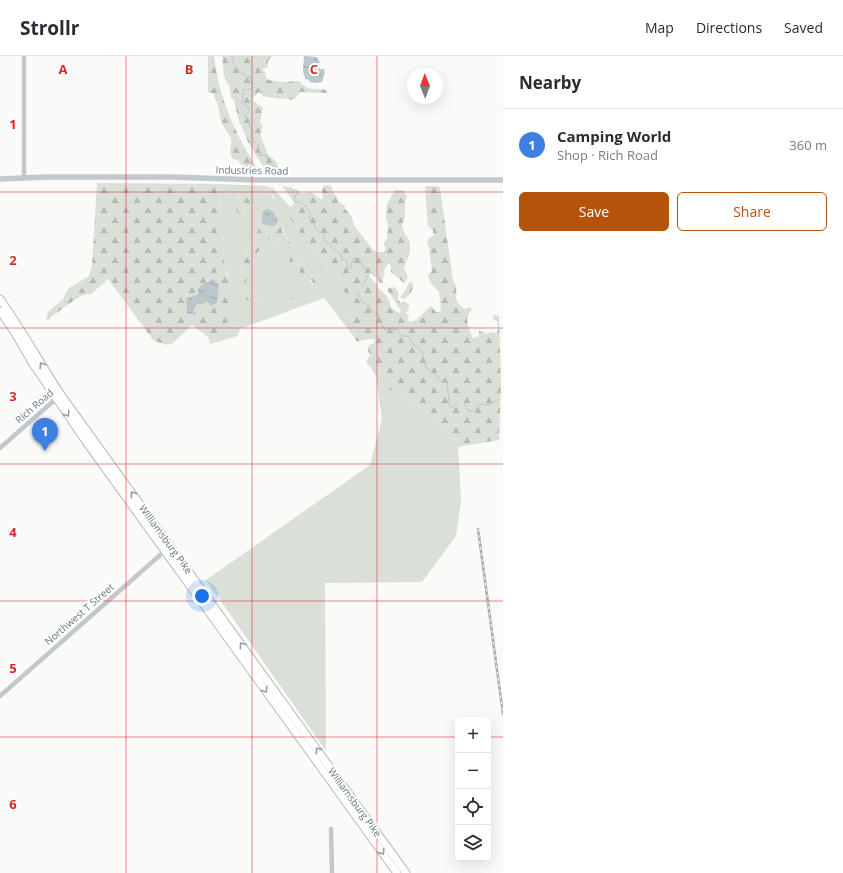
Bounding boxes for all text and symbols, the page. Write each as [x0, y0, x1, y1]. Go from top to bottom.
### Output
text: Strollr [20, 15, 79, 41]
text: Map [645, 18, 674, 37]
text: Directions [696, 18, 762, 37]
text: Saved [784, 18, 823, 37]
text: A [59, 60, 68, 78]
text: B [185, 60, 194, 78]
text: C [310, 60, 318, 78]
north arrow [407, 68, 443, 104]
text: Nearby [519, 71, 581, 94]
text: 1 [9, 115, 17, 133]
text: Camping World [557, 126, 671, 146]
text: 1 [528, 136, 536, 154]
text: 360 m [789, 136, 827, 154]
text: Shop · Rich Road [557, 146, 658, 164]
street label: Industries Road [215, 162, 289, 178]
button: Save [519, 192, 669, 231]
button: Share [677, 192, 827, 231]
text: 2 [9, 251, 17, 269]
one-way arrow [39, 362, 47, 369]
street label: Rich Road [12, 386, 56, 426]
text: 3 [9, 387, 17, 405]
one-way arrow [62, 410, 70, 417]
pin: 1 [32, 418, 58, 451]
one-way arrow [131, 491, 138, 498]
street label: Williamsburg Pike [136, 501, 196, 577]
text: 4 [9, 523, 17, 541]
street label: Northwest T Street [41, 580, 117, 648]
your location [192, 586, 212, 606]
one-way arrow [240, 642, 247, 649]
text: 5 [9, 659, 17, 677]
one-way arrow [260, 686, 267, 693]
map controls [455, 717, 491, 861]
button: + [455, 717, 491, 753]
one-way arrow [316, 748, 323, 755]
button: − [455, 753, 491, 789]
street label: Williamsburg Pike [325, 764, 385, 840]
button: locate [455, 789, 491, 825]
text: 6 [9, 795, 17, 813]
button: layers [455, 825, 491, 861]
one-way arrow [377, 848, 384, 855]

